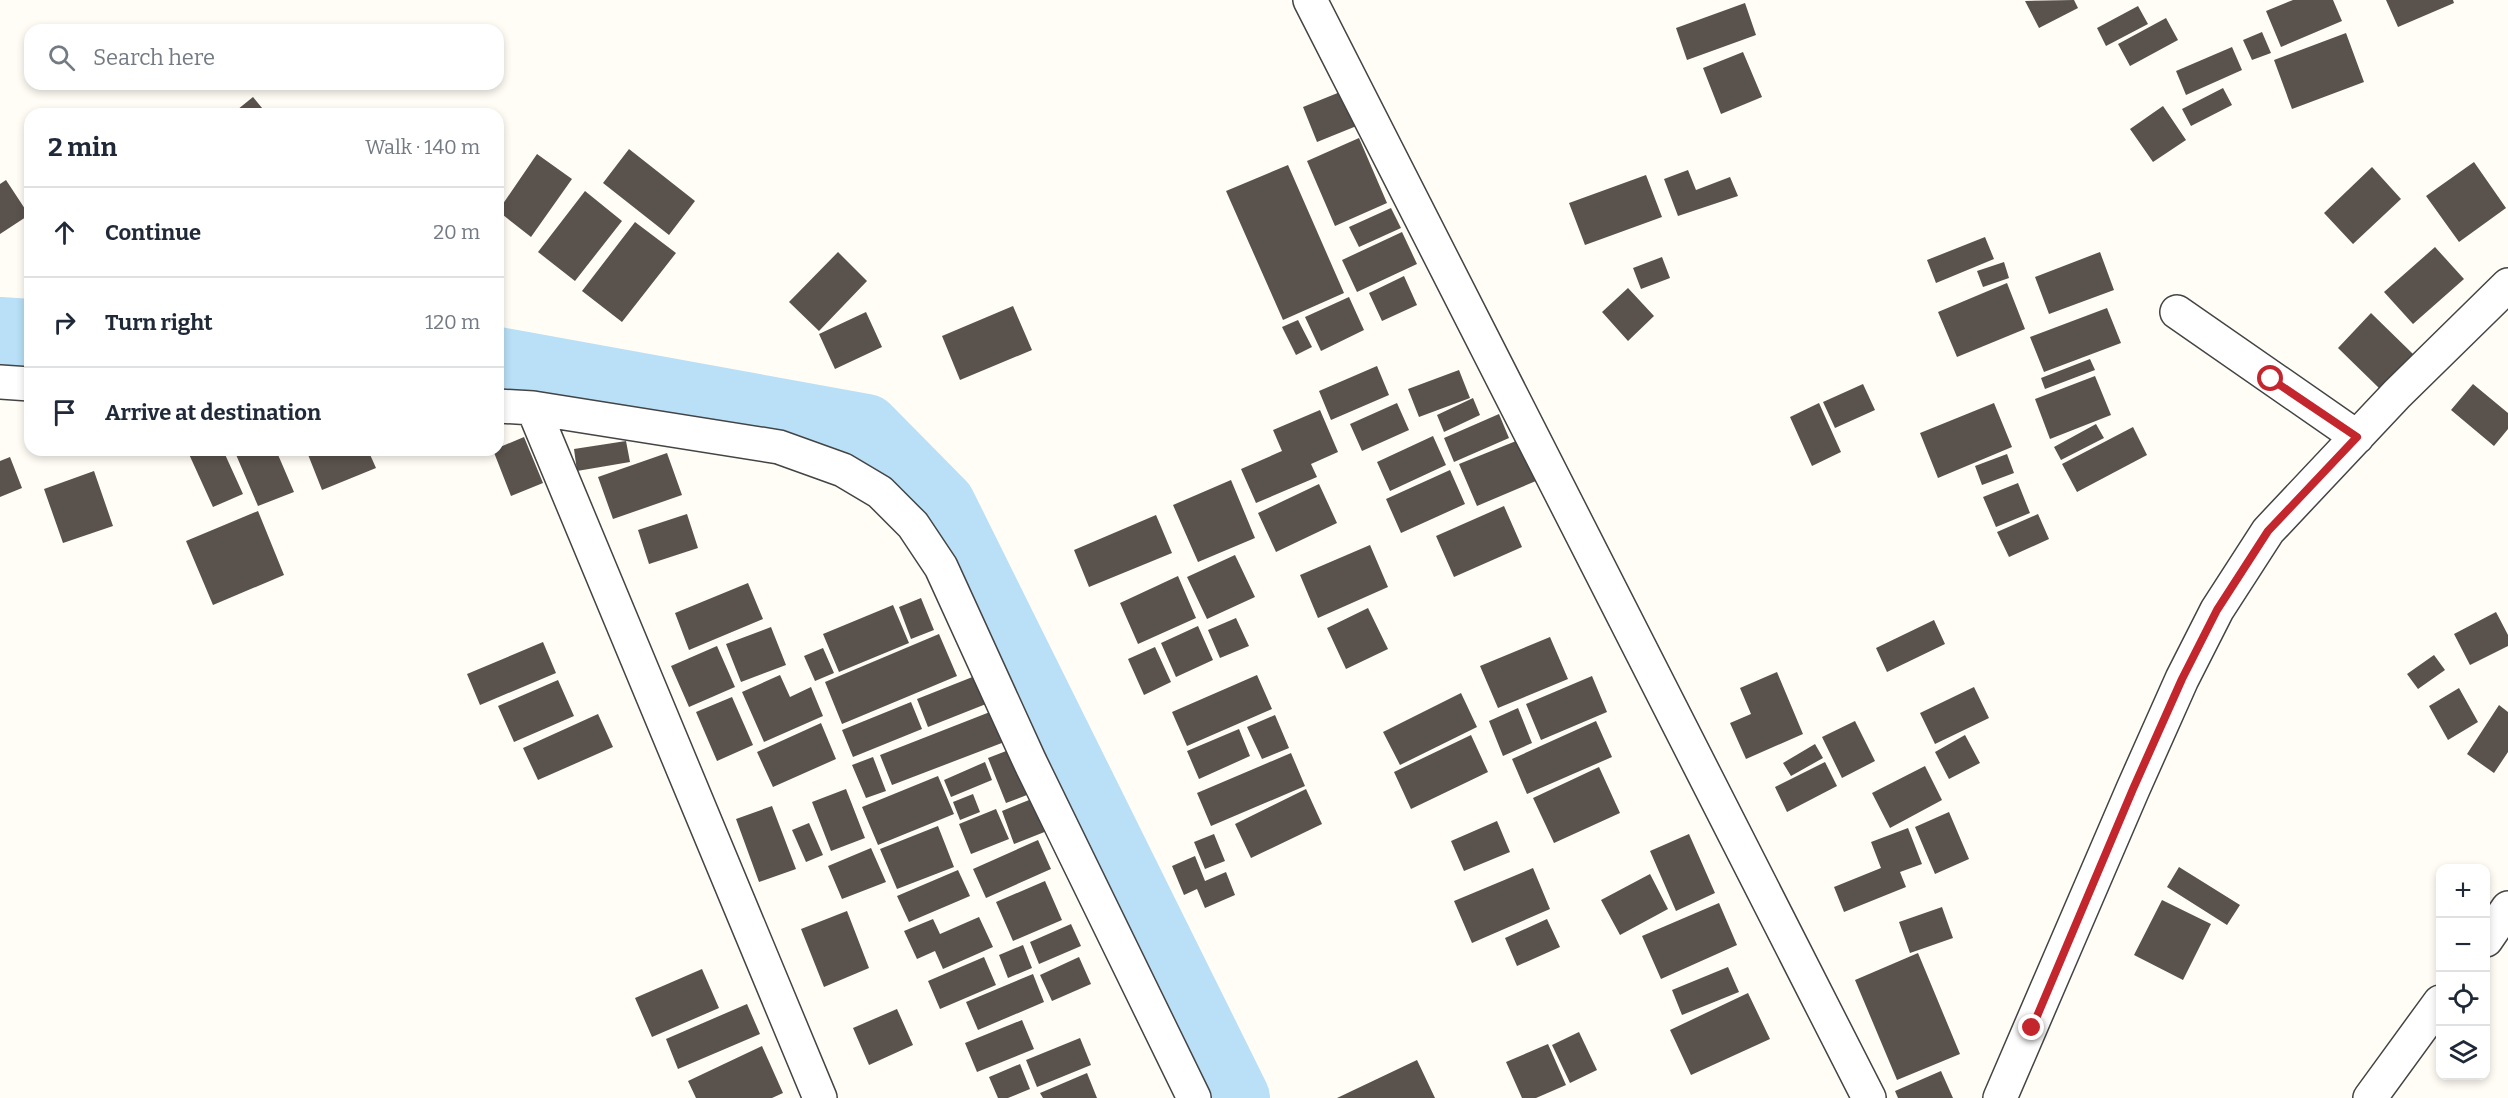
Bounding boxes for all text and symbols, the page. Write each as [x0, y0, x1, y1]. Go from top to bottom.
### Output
search box [24, 24, 504, 90]
icon: search [45, 41, 78, 74]
text: Search here [93, 44, 215, 71]
text: 2 min [48, 132, 117, 163]
text: Walk · 140 m [365, 135, 480, 159]
icon: ahead [48, 216, 81, 249]
text: Continue [105, 219, 201, 246]
text: 20 m [433, 220, 480, 244]
icon: right [48, 306, 81, 339]
text: Turn right [105, 309, 213, 336]
text: 120 m [425, 310, 480, 334]
route start [2257, 365, 2283, 391]
icon: arrive [48, 396, 81, 429]
text: Arrive at destination [105, 399, 321, 426]
map controls [2436, 864, 2490, 1080]
button: + [2436, 864, 2490, 918]
button: − [2436, 918, 2490, 972]
button: locate [2436, 972, 2490, 1026]
route end [2018, 1014, 2044, 1040]
button: layers [2436, 1026, 2490, 1080]

